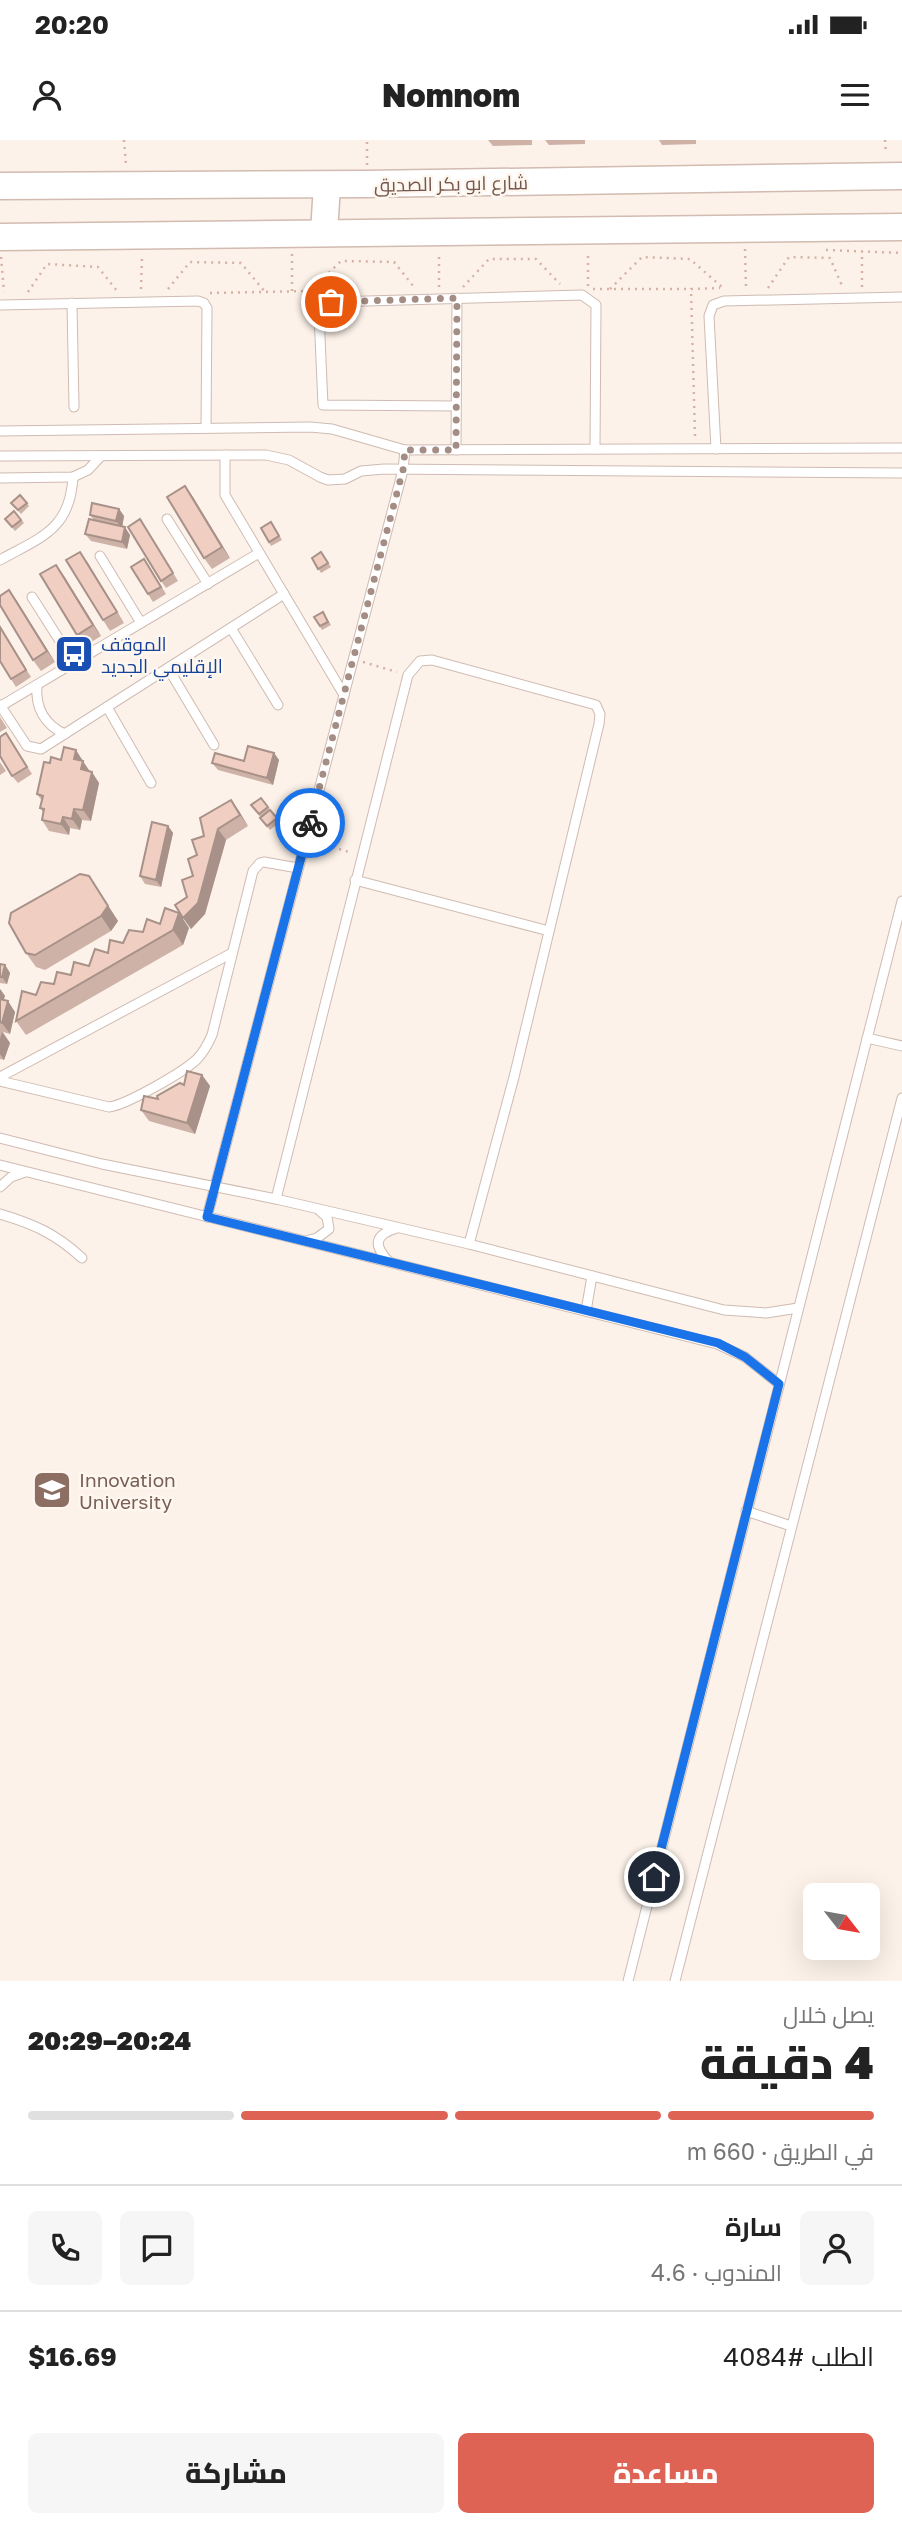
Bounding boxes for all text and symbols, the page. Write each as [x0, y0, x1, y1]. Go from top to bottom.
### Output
text: 20:20 [35, 9, 109, 40]
icon: person [28, 76, 66, 114]
text: Nomnom [382, 76, 520, 114]
icon: menu [836, 76, 874, 114]
street label: شارع ابو بكر الصديق [374, 170, 528, 199]
pin [301, 272, 361, 332]
icon: bag [312, 283, 350, 321]
place label: الموقف الإقليمي الجديد [101, 632, 223, 681]
bus stop icon: الموقف الإقليمي الجديد [53, 633, 95, 675]
courier [275, 788, 345, 858]
icon: bike [291, 804, 329, 842]
place label: Innovation University [79, 1468, 176, 1513]
school or university icon: Innovation University [31, 1469, 73, 1511]
pin [624, 1847, 684, 1907]
icon: home [635, 1858, 673, 1896]
north arrow [803, 1883, 880, 1960]
map controls [803, 1883, 880, 1960]
text: يصل خلال [783, 2000, 874, 2028]
text: 20:24–20:29 [28, 2025, 191, 2056]
text: 4 دقيقة [700, 2034, 874, 2089]
text: في الطريق · 660 m [687, 2137, 874, 2165]
button: phone [28, 2211, 102, 2285]
button: chat [120, 2211, 194, 2285]
text: سارة [725, 2211, 782, 2242]
button: person [800, 2211, 874, 2285]
text: المندوب · 4.6 [651, 2258, 782, 2286]
text: $16.69 [28, 2341, 117, 2372]
text: الطلب #4084 [723, 2341, 874, 2372]
button: مشاركة [28, 2433, 444, 2513]
button: مساعدة [458, 2433, 874, 2513]

